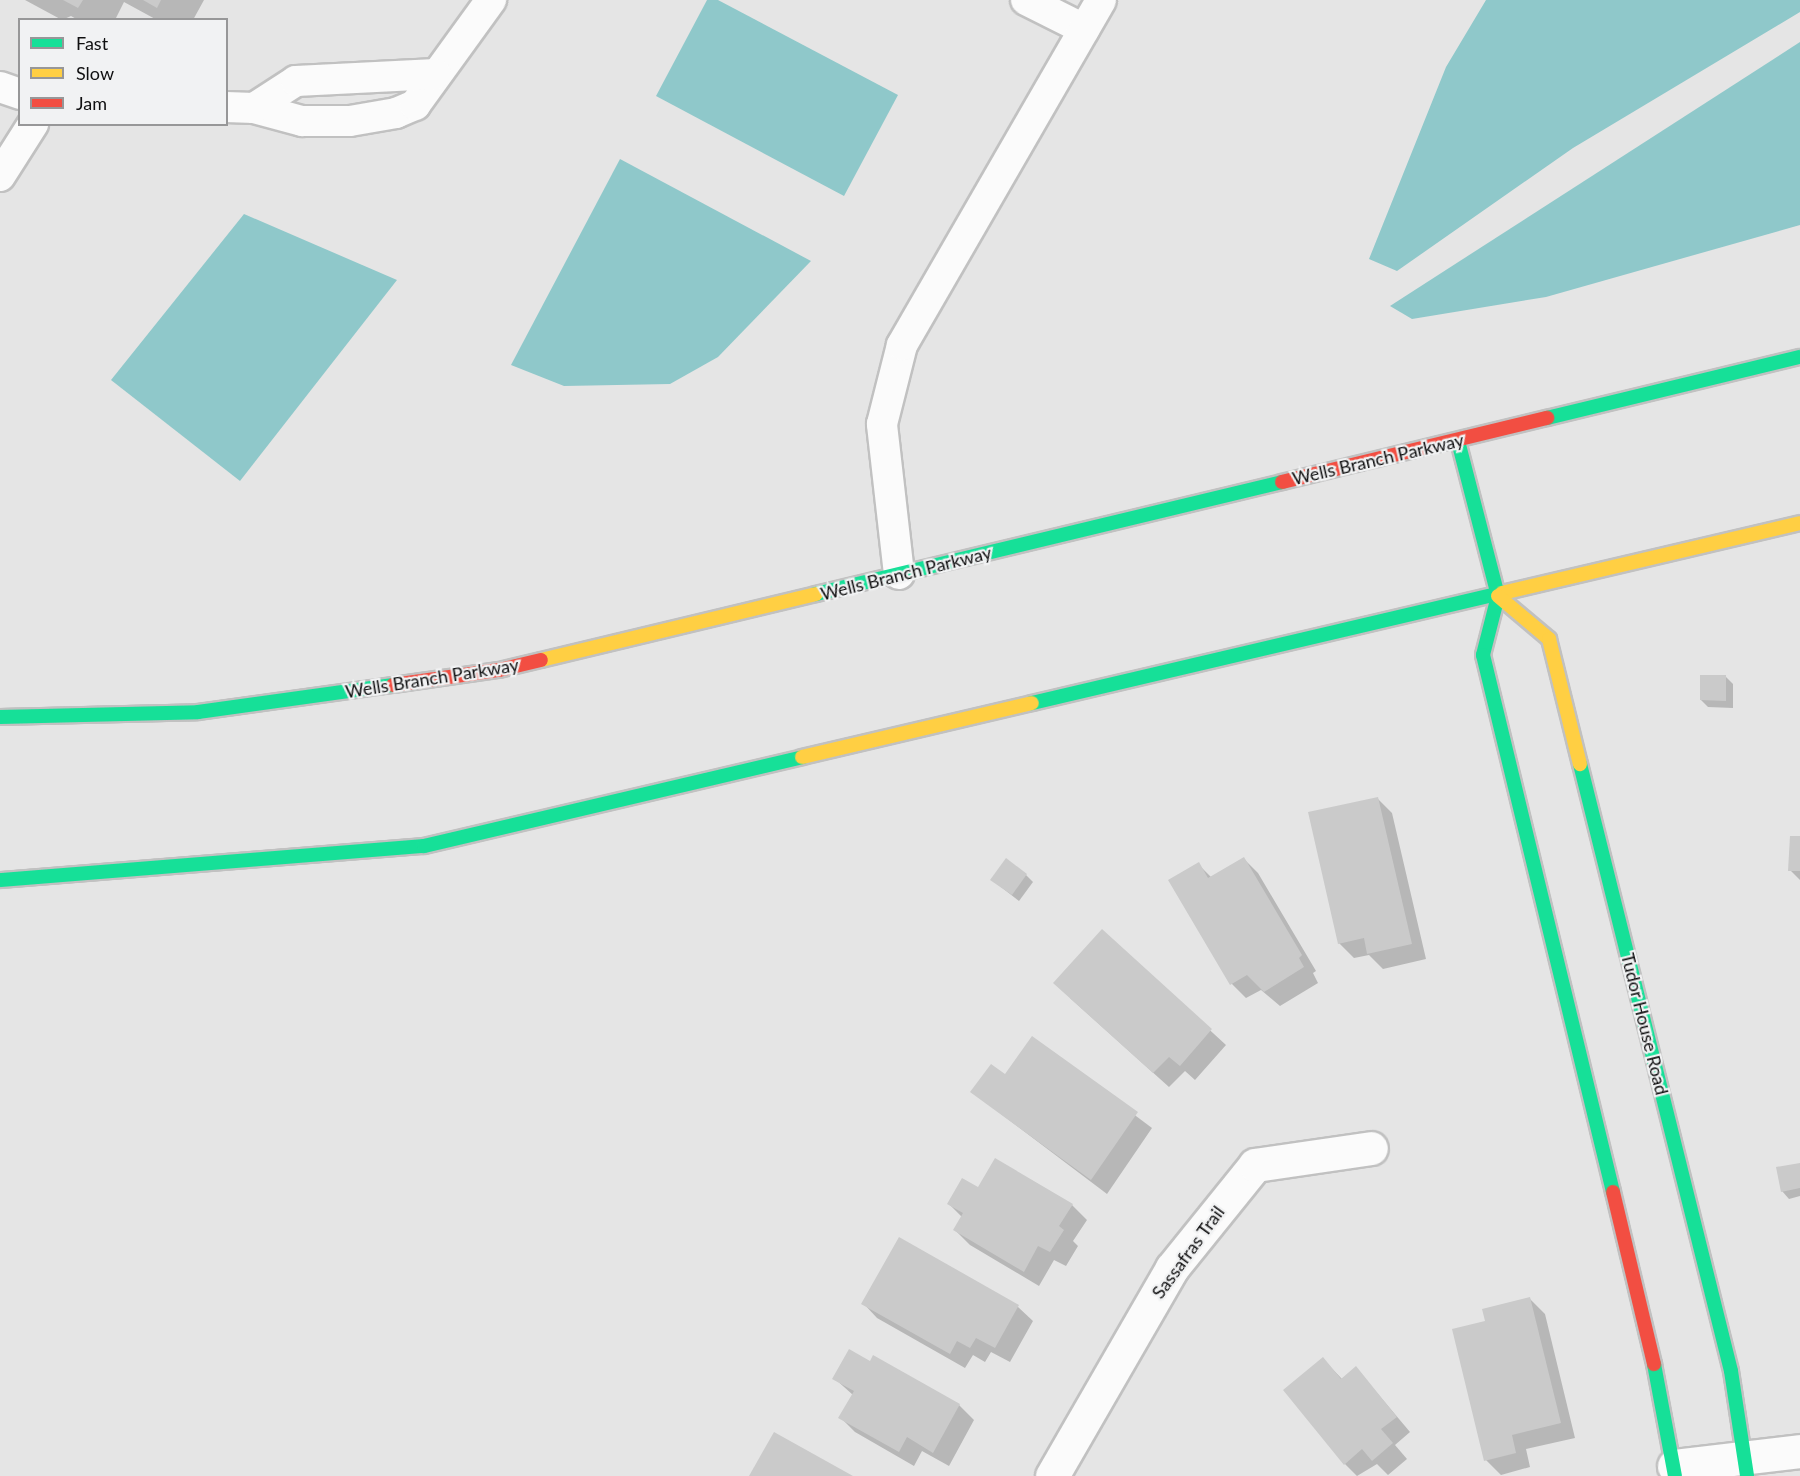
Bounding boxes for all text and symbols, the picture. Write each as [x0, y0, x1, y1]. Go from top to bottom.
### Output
legend [18, 18, 228, 126]
text: Fast [76, 32, 108, 54]
text: Slow [76, 62, 114, 84]
text: Jam [76, 92, 107, 114]
street label: Wells Branch Parkway [1290, 429, 1466, 489]
street label: Wells Branch Parkway [818, 541, 994, 605]
street label: Wells Branch Parkway [344, 654, 520, 702]
street label: Tudor House Road [1617, 951, 1673, 1097]
street label: Sassafras Trail [1147, 1201, 1229, 1303]

